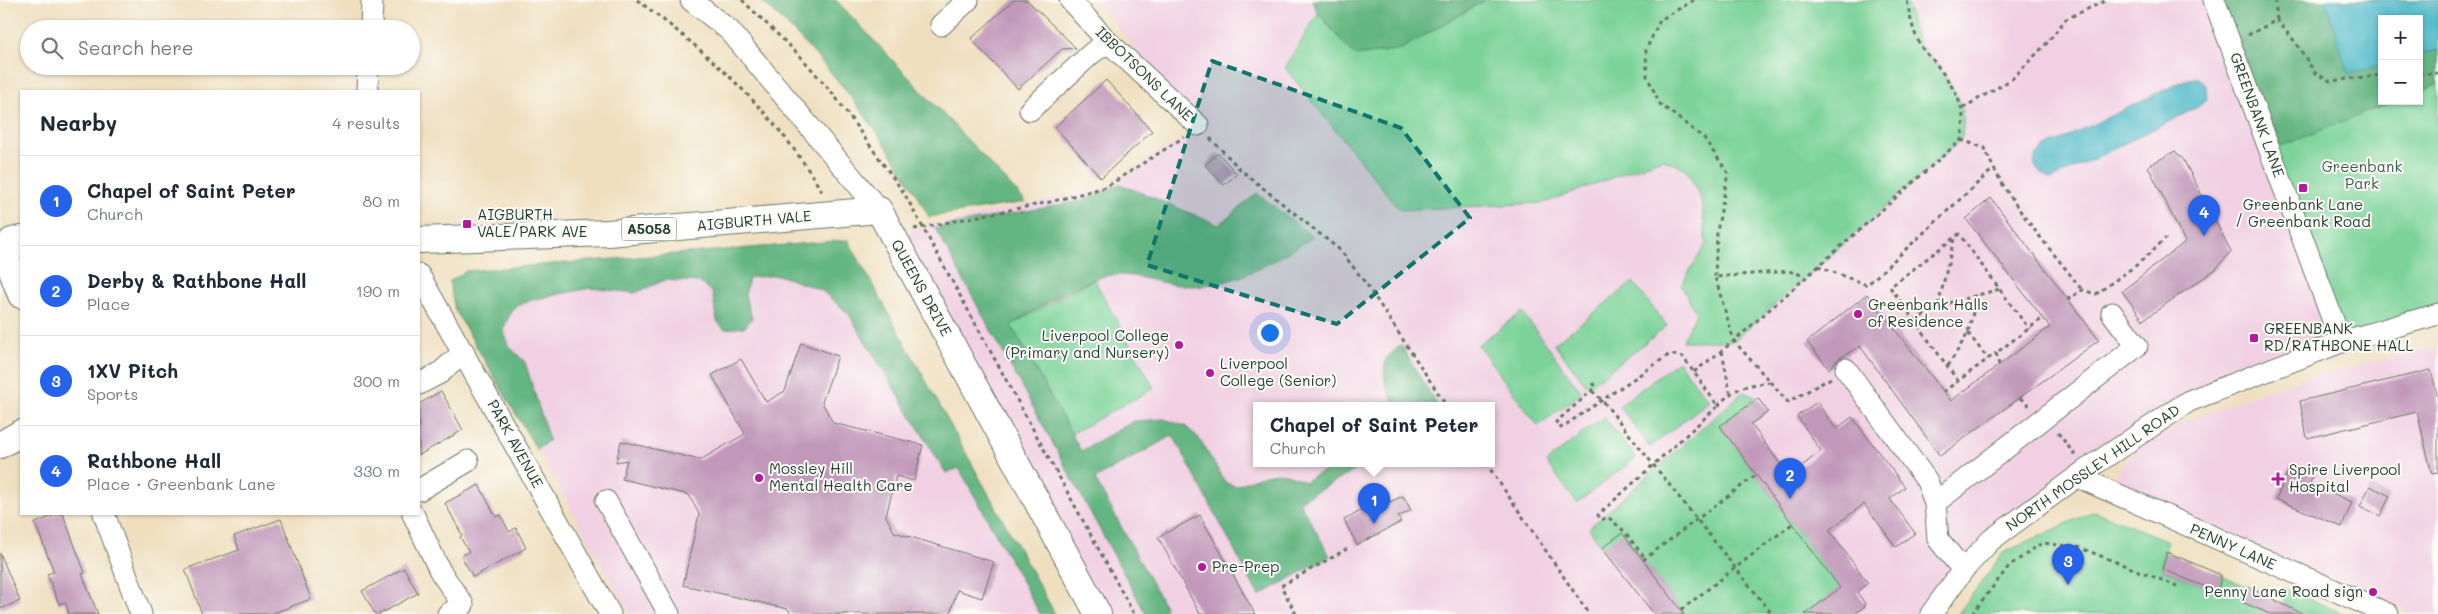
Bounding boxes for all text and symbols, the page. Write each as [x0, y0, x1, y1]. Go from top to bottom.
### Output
map controls [2378, 15, 2423, 105]
button: + [2378, 15, 2423, 60]
search box [20, 20, 420, 75]
street label: IBBOTSONS LANE [1092, 22, 1198, 125]
icon: search [38, 34, 66, 62]
text: Search here [78, 35, 194, 60]
street label: GREENBANK LANE [2226, 49, 2290, 180]
button: − [2378, 60, 2423, 105]
text: Nearby [40, 109, 117, 136]
text: 4 results [332, 112, 400, 133]
park label: Greenbank Park [2322, 156, 2402, 193]
text: Chapel of Saint Peter [87, 178, 296, 203]
marker: Greenbank Lane / Greenbank Road [2297, 182, 2309, 194]
text: 1 [52, 190, 60, 211]
text: 80 m [363, 190, 400, 211]
place label: Greenbank Lane / Greenbank Road [2235, 194, 2371, 231]
pin: 4 [2188, 195, 2220, 236]
text: Church [87, 203, 143, 224]
place label: AIGBURTH VALE/PARK AVE [477, 204, 588, 241]
street label: AIGBURTH VALE [696, 205, 813, 235]
marker: AIGBURTH VALE/PARK AVE [461, 218, 473, 230]
road number: A5058 [622, 218, 676, 240]
street label: QUEENS DRIVE [887, 235, 957, 340]
text: Derby & Rathbone Hall [87, 268, 306, 293]
text: 2 [52, 280, 60, 301]
text: 190 m [356, 280, 400, 301]
text: Place [87, 293, 130, 314]
place label: Greenbank Halls of Residence [1868, 294, 1988, 331]
marker: Greenbank Halls of Residence [1852, 308, 1864, 320]
place label: GREENBANK RD/RATHBONE HALL [2264, 318, 2413, 355]
your location [1257, 320, 1283, 346]
place label: Liverpool College (Primary and Nursery) [1005, 325, 1169, 362]
marker: GREENBANK RD/RATHBONE HALL [2248, 332, 2260, 344]
marker: Liverpool College (Primary and Nursery) [1173, 339, 1185, 351]
place label: Liverpool College (Senior) [1220, 353, 1336, 390]
text: 1XV Pitch [87, 358, 178, 383]
marker: Liverpool College (Senior) [1204, 367, 1216, 379]
text: 3 [51, 370, 61, 391]
text: 300 m [353, 370, 400, 391]
text: Sports [87, 383, 138, 404]
street label: PARK AVENUE [483, 396, 549, 492]
street label: NORTH MOSSLEY HILL ROAD [2001, 399, 2183, 535]
popup [1253, 402, 1495, 467]
text: Chapel of Saint Peter [1270, 412, 1478, 437]
text: Church [1270, 437, 1325, 458]
text: Rathbone Hall [87, 448, 221, 473]
place label: Mossley Hill Mental Health Care [769, 458, 913, 495]
pin: 2 [1774, 458, 1806, 499]
place label: Spire Liverpool Hospital [2289, 459, 2401, 496]
text: 4 [51, 460, 61, 481]
text: 330 m [354, 460, 400, 481]
marker: Mossley Hill Mental Health Care [753, 472, 765, 484]
marker: Spire Liverpool Hospital [2271, 472, 2285, 486]
text: Place · Greenbank Lane [87, 473, 276, 494]
pin: 1 [1358, 483, 1390, 524]
street label: PENNY LANE [2187, 518, 2280, 574]
pin: 3 [2052, 544, 2084, 585]
place label: Pre-Prep [1212, 556, 1280, 576]
marker: Pre-Prep [1196, 561, 1208, 573]
place label: Penny Lane Road sign [2205, 581, 2363, 601]
marker: Penny Lane Road sign [2367, 586, 2379, 598]

